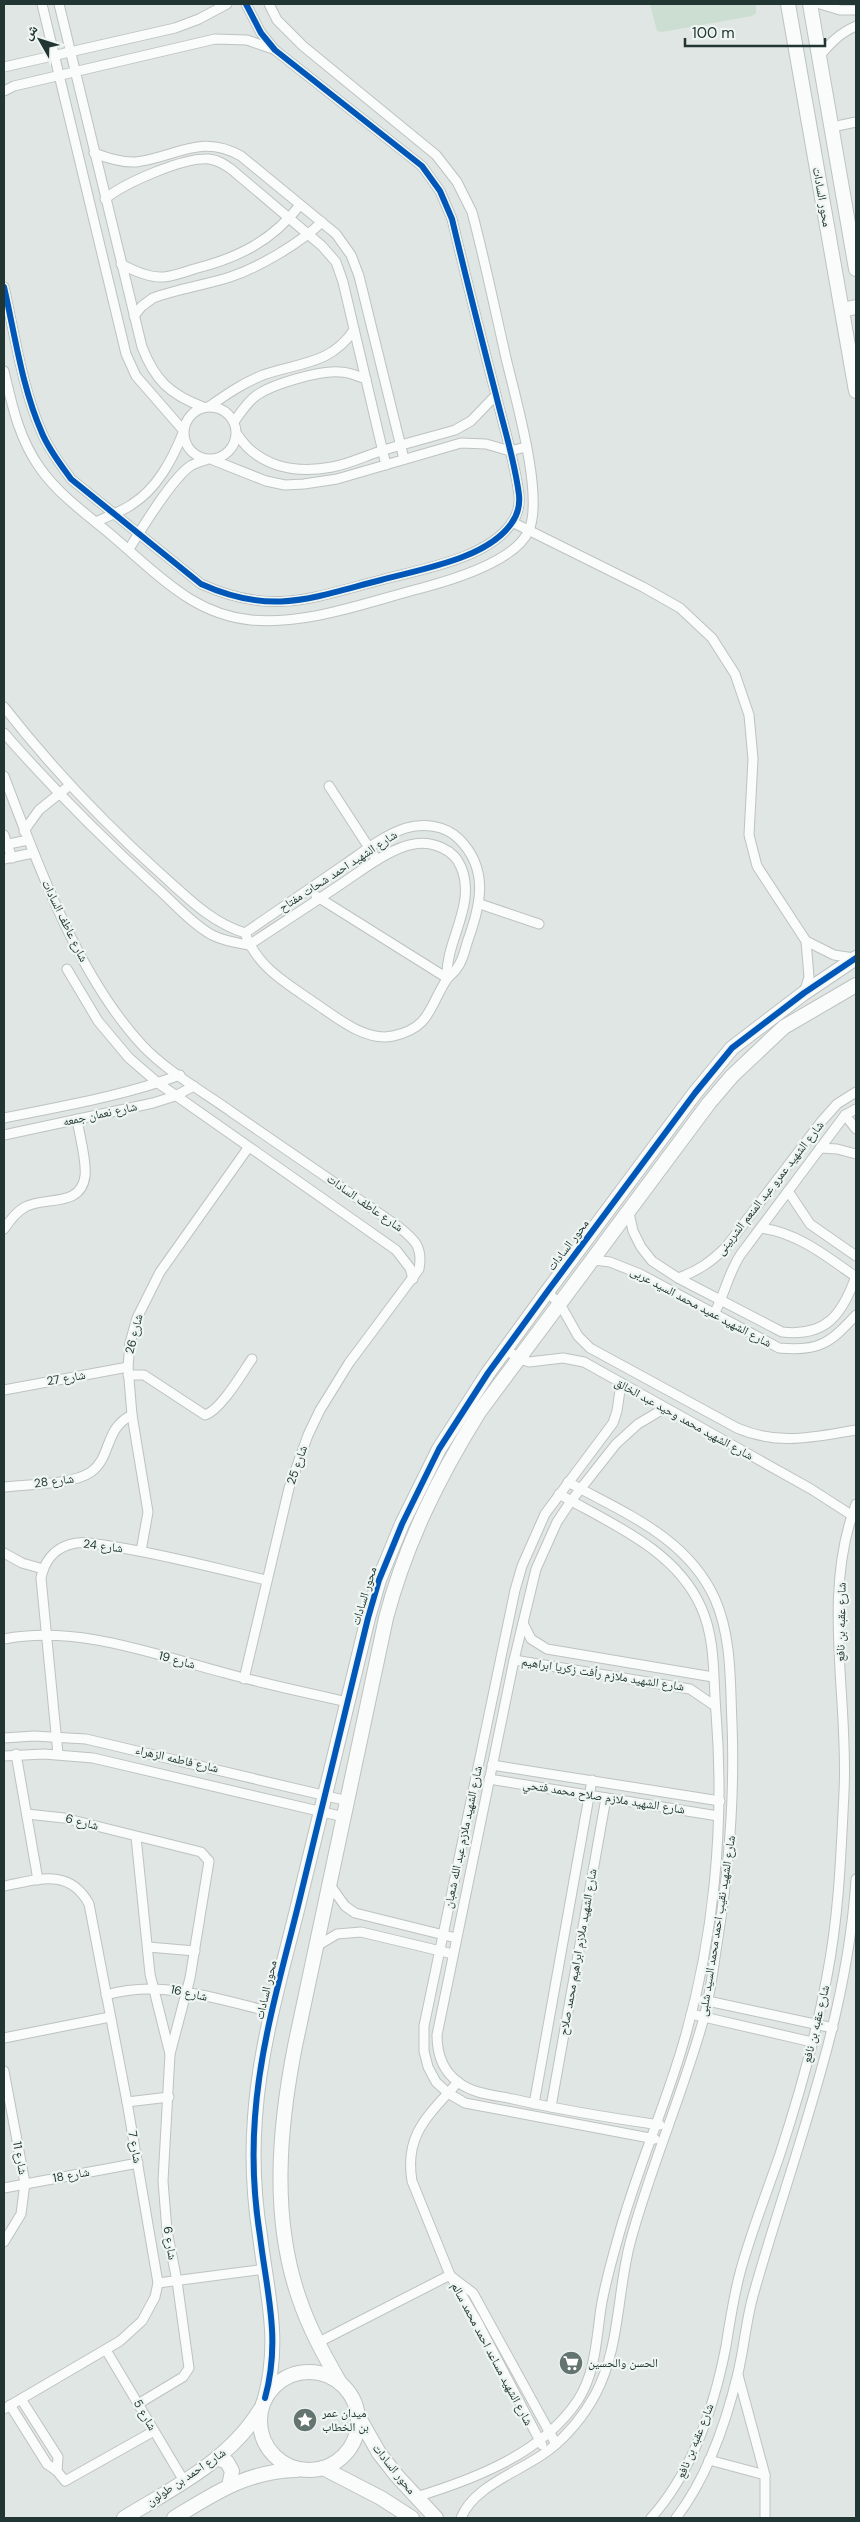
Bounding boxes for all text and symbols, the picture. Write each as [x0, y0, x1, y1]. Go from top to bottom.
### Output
north arrow [15, 15, 65, 65]
scale bar [685, 15, 825, 47]
text: ش [18, 20, 42, 43]
text: 100 m [692, 23, 735, 43]
street label: محور السادات [809, 166, 835, 228]
street label: شارع الشهيد احمد شحات مفتاح [276, 827, 400, 915]
street label: شارع عاطف السادات [38, 877, 92, 965]
street label: شارع نعمان جمعه [61, 1098, 139, 1130]
street label: شارع الشهيد عمرو عبد المنعم الشربينى [713, 1118, 828, 1258]
street label: شارع عاطف السادات [324, 1171, 406, 1235]
street label: محور السادات [543, 1216, 593, 1274]
street label: شارع الشهيد عميد محمد السيد عربى [628, 1263, 774, 1351]
street label: شارع 26 [121, 1312, 147, 1356]
street label: شارع 27 [45, 1367, 87, 1389]
street label: شارع الشهيد محمد وحيد عبد الخالق [612, 1374, 756, 1464]
street label: شارع 25 [283, 1443, 311, 1487]
street label: شارع 28 [33, 1471, 75, 1491]
street label: شارع 24 [82, 1536, 124, 1556]
street label: محور السادات [348, 1565, 380, 1627]
street label: شارع عقبه بن نافع [832, 1582, 850, 1662]
street label: شارع 19 [157, 1647, 197, 1673]
street label: شارع الشهيد ملازم رأفت زكريا ابراهيم [520, 1653, 686, 1695]
street label: شارع فاطمه الزهراء [134, 1742, 220, 1776]
street label: شارع الشهيد ملازم عبد الله شعبان [440, 1764, 486, 1910]
street label: شارع الشهيد ملازم صلاح محمد فتحي [521, 1776, 686, 1820]
street label: شارع 6 [64, 1810, 100, 1834]
street label: شارع الشهيد نقيب احمد محمد السيد شلبى [695, 1834, 739, 2018]
street label: شارع الشهيد ملازم ابراهيم محمد صلاح [555, 1867, 601, 2037]
street label: محور السادات [251, 1959, 281, 2021]
street label: شارع 16 [169, 1981, 209, 2005]
street label: شارع عقبه بن نافع [799, 1983, 833, 2064]
street label: شارع 7 [124, 2130, 146, 2164]
street label: شارع 11 [9, 2140, 31, 2176]
street label: شارع 18 [51, 2164, 91, 2186]
street label: شارع 6 [159, 2225, 181, 2261]
street label: شارع الشهيد مساعد احمد محمد سالم [447, 2280, 537, 2428]
supermarket icon: الحسن والحسين [558, 2350, 584, 2376]
place label: الحسن والحسين [588, 2355, 658, 2371]
street label: شارع 5 [130, 2397, 160, 2434]
street label: شارع عقبه بن نافع [673, 2401, 717, 2481]
place label: ميدان عمر بن الخطاب [321, 2405, 369, 2435]
place icon: ميدان عمر بن الخطاب [292, 2407, 318, 2433]
street label: محور السادات [369, 2440, 419, 2498]
street label: شارع احمد بن طولون [143, 2444, 229, 2510]

